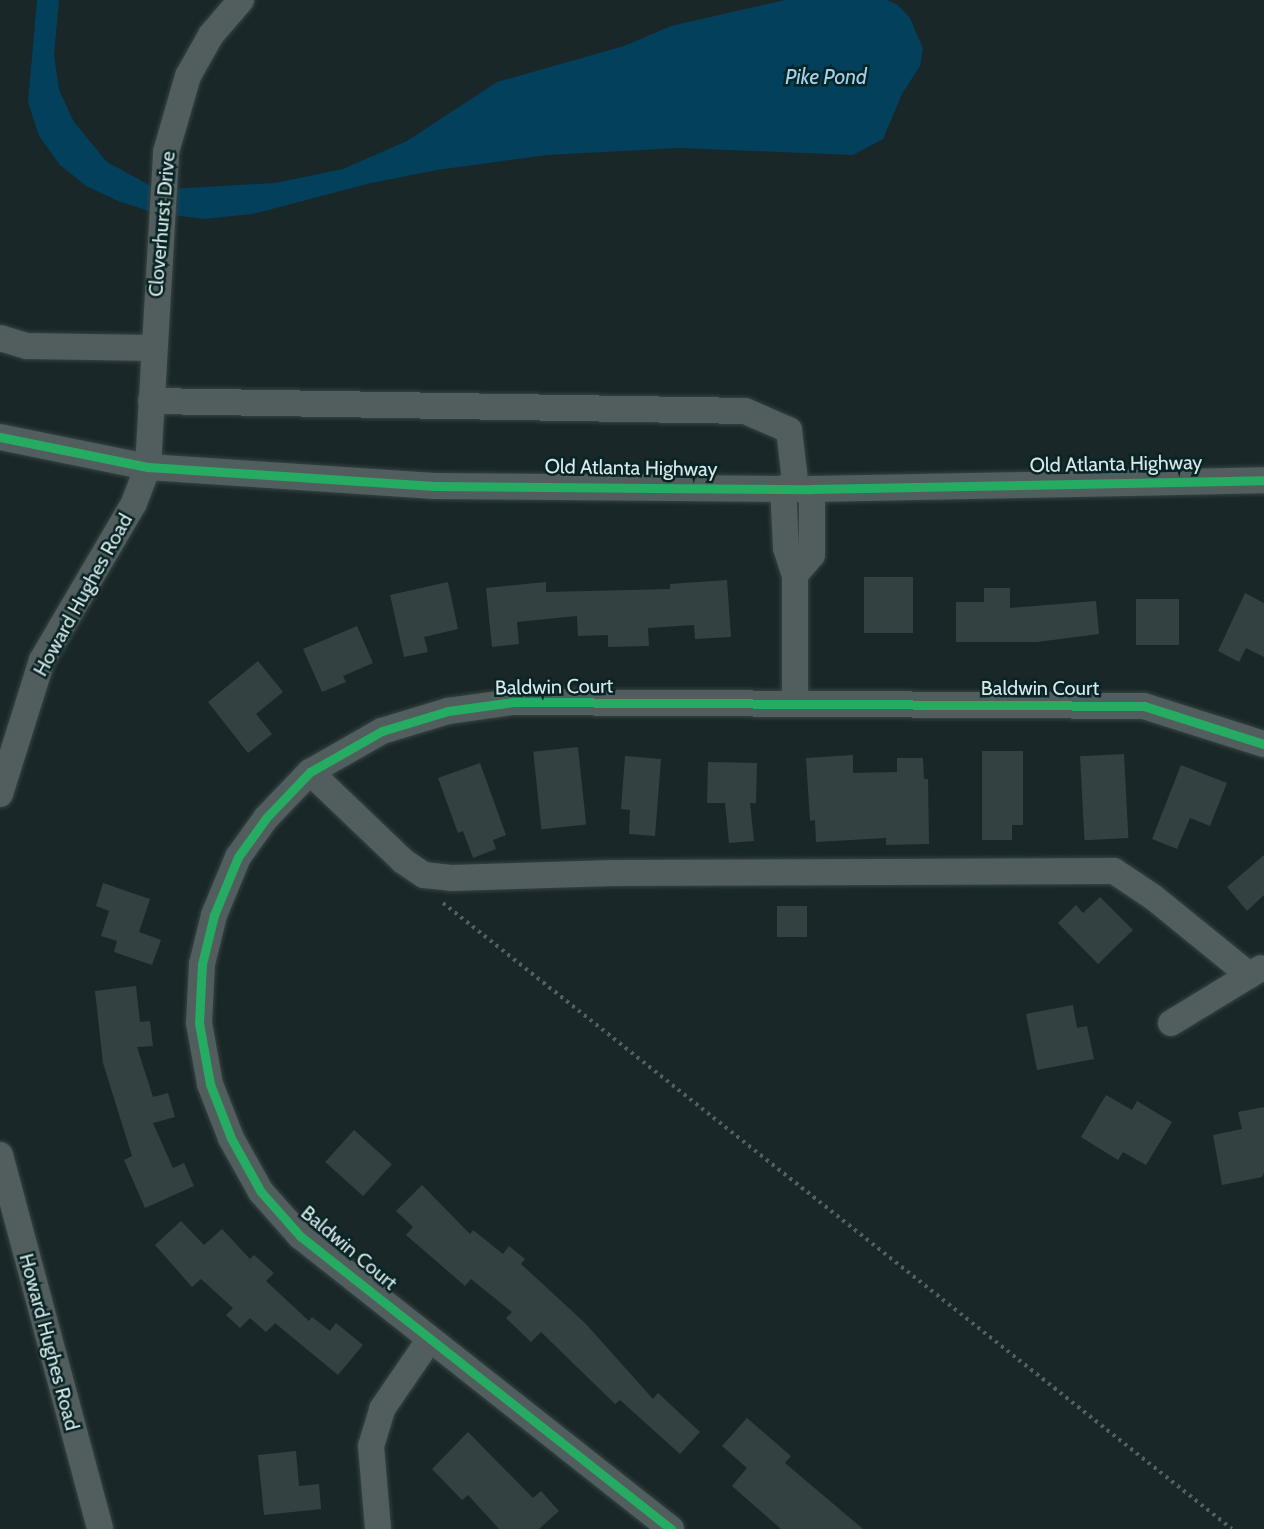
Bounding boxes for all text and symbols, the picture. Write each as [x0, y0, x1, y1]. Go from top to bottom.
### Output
water label: Pike Pond [785, 64, 867, 90]
street label: Cloverhurst Drive [144, 150, 180, 298]
street label: Old Atlanta Highway [1029, 450, 1203, 478]
street label: Old Atlanta Highway [544, 454, 718, 482]
street label: Howard Hughes Road [28, 510, 138, 680]
street label: Baldwin Court [495, 674, 613, 700]
street label: Baldwin Court [981, 676, 1099, 700]
street label: Baldwin Court [296, 1201, 402, 1295]
street label: Howard Hughes Road [14, 1251, 84, 1433]

